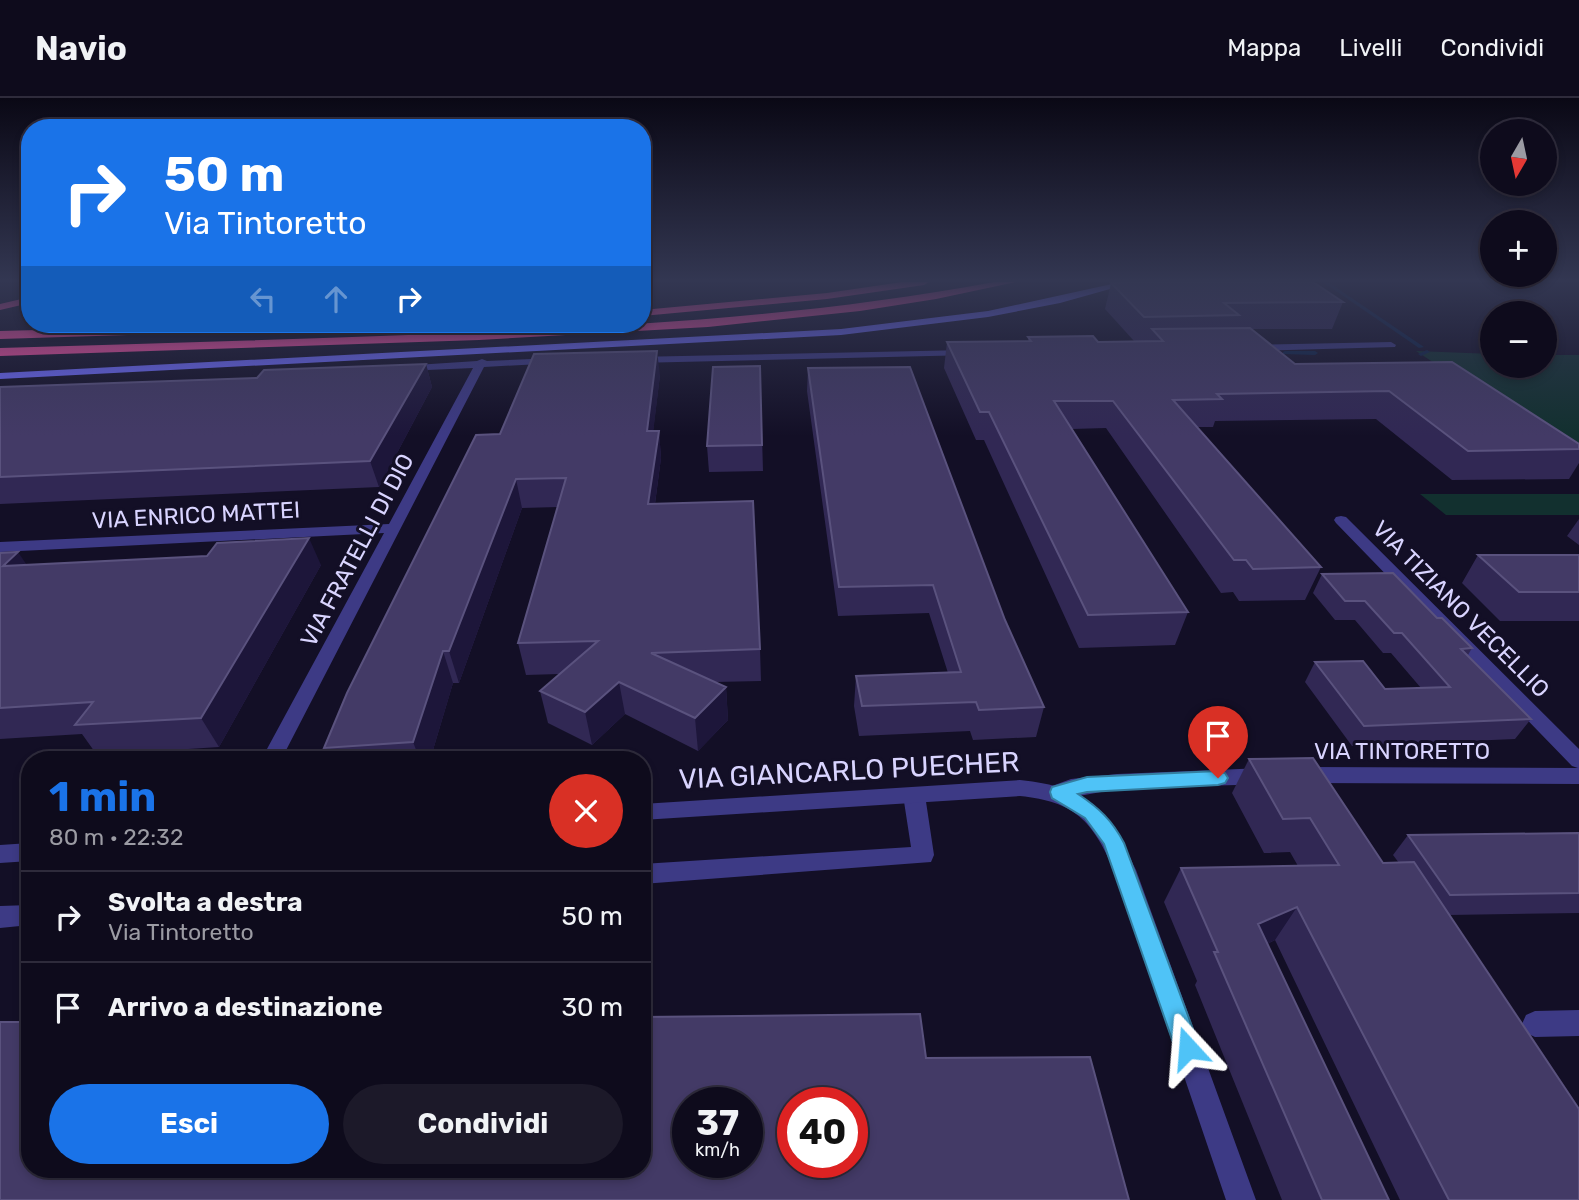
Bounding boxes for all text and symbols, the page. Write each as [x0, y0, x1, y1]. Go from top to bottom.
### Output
text: Navio [35, 29, 127, 68]
text: Mappa [1227, 34, 1301, 62]
text: Livelli [1339, 34, 1402, 62]
text: Condividi [1440, 34, 1544, 62]
north arrow [1480, 119, 1558, 196]
map controls [1480, 119, 1557, 378]
text: 50 m [164, 145, 284, 203]
icon: right [49, 147, 140, 238]
text: Via Tintoretto [164, 204, 367, 242]
button: + [1480, 210, 1557, 287]
icon: left [244, 280, 282, 318]
icon: ahead [317, 280, 355, 318]
icon: right [390, 280, 428, 318]
button: − [1480, 301, 1557, 378]
street label: VIA FRATELLI DI DIO [294, 449, 420, 651]
street label: VIA ENRICO MATTEI [91, 496, 301, 534]
street label: VIA TIZIANO VECELLIO [1367, 515, 1555, 703]
pin [1188, 706, 1248, 778]
icon: arrive [1199, 717, 1237, 755]
street label: VIA TINTORETTO [1314, 737, 1490, 765]
street label: VIA GIANCARLO PUECHER [678, 745, 1020, 796]
text: 1 min [49, 772, 156, 822]
button: close [549, 774, 623, 848]
text: 80 m · 22:32 [49, 823, 183, 851]
text: Svolta a destra [108, 887, 303, 918]
icon: right [49, 898, 87, 936]
text: 50 m [562, 901, 623, 932]
text: Via Tintoretto [108, 918, 254, 946]
icon: arrive [49, 989, 87, 1027]
text: Arrivo a destinazione [108, 992, 383, 1023]
text: 30 m [561, 992, 623, 1023]
position arrow [1151, 1011, 1225, 1085]
button: Esci [49, 1084, 329, 1164]
button: Condividi [343, 1084, 623, 1164]
speed limit sign: 40 [777, 1087, 868, 1178]
text: 37 [696, 1102, 739, 1144]
text: km/h [695, 1139, 740, 1161]

